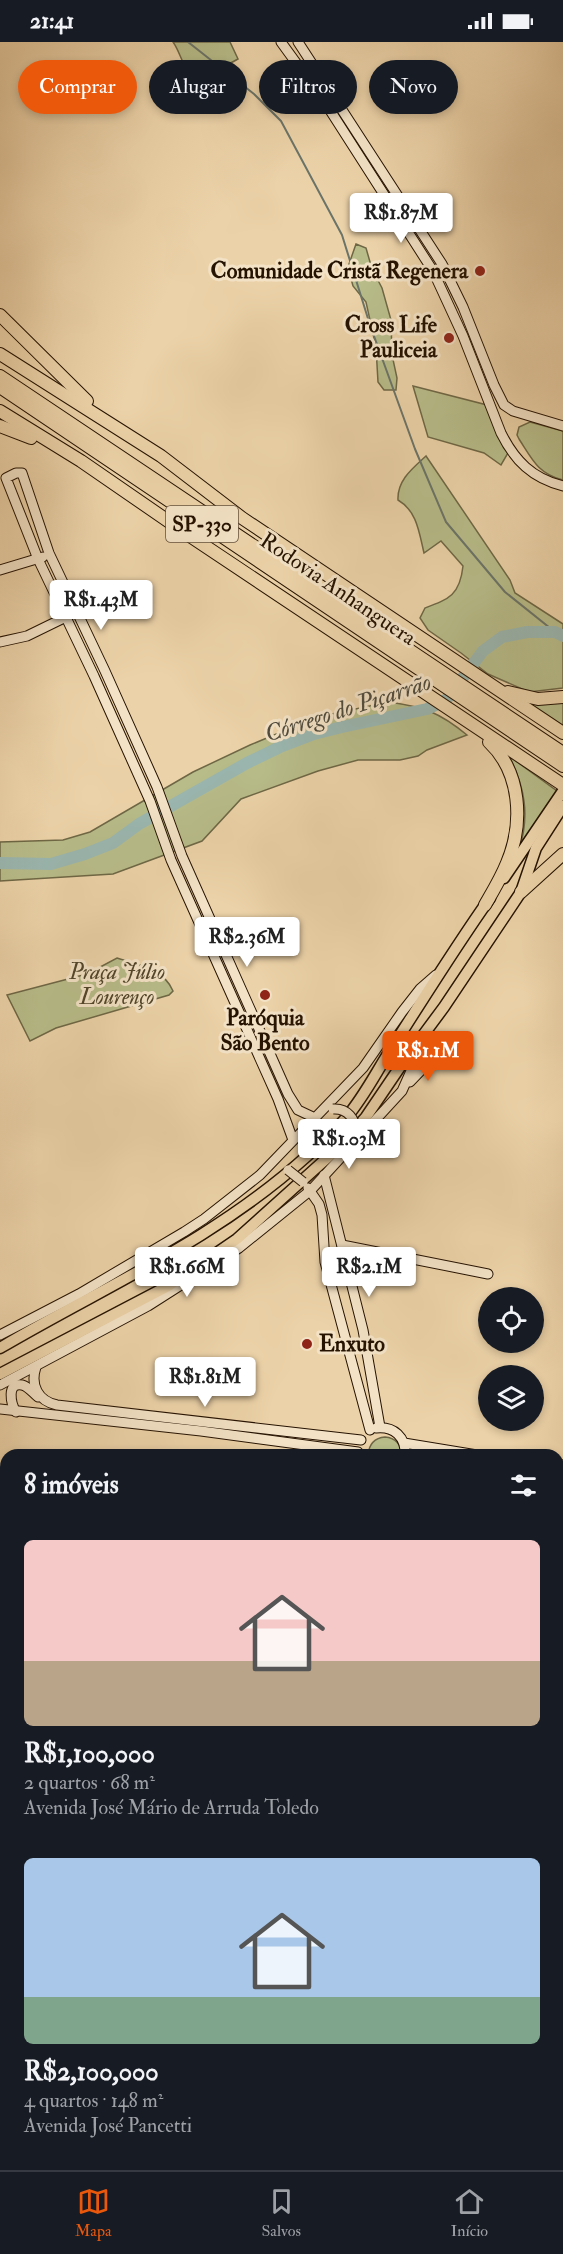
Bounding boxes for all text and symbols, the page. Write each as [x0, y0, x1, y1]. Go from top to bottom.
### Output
text: 21:41 [30, 7, 74, 35]
chip: Comprar [18, 60, 137, 114]
chip: Alugar [149, 60, 247, 114]
chip: Filtros [259, 60, 357, 114]
chip: Novo [369, 60, 458, 114]
pin: R$1.87M [346, 193, 456, 244]
text: R$1.87M [364, 200, 438, 225]
place label: Comunidade Cristã Regenera [211, 257, 469, 286]
marker: Comunidade Cristã Regenera [473, 264, 487, 278]
place label: Cross Life Pauliceia [345, 311, 438, 364]
marker: Cross Life Pauliceia [442, 331, 456, 345]
road number: SP-330 [166, 506, 238, 542]
street label: Rodovia Anhanguera [255, 526, 422, 652]
pin: R$1.43M [46, 580, 156, 631]
text: R$1.43M [64, 587, 138, 612]
water label: Córrego do Piçarrão [261, 666, 435, 750]
pin: R$2.36M [192, 917, 302, 968]
text: R$2.36M [209, 924, 285, 949]
park label: Praça Júlio Lourenço [68, 958, 165, 1011]
marker: Paróquia São Bento [258, 988, 272, 1002]
place label: Paróquia São Bento [221, 1004, 310, 1057]
pin: R$1.1M [379, 1031, 477, 1082]
text: R$1.1M [396, 1038, 460, 1063]
pin: R$1.03M [294, 1119, 404, 1170]
text: R$1.03M [312, 1126, 386, 1151]
pin: R$1.66M [132, 1247, 242, 1298]
pin: R$2.1M [320, 1247, 418, 1298]
text: R$1.66M [149, 1254, 225, 1279]
text: R$2.1M [336, 1254, 402, 1279]
map controls [478, 1287, 544, 1431]
button: locate [478, 1287, 544, 1353]
place label: Enxuto [319, 1330, 385, 1358]
marker: Enxuto [300, 1337, 314, 1351]
pin: R$1.81M [150, 1357, 260, 1408]
text: R$1.81M [169, 1364, 241, 1389]
button: layers [478, 1365, 544, 1431]
text: 8 imóveis [24, 1469, 119, 1501]
icon: filters [507, 1469, 540, 1502]
icon: home [228, 1579, 336, 1687]
text: R$1,100,000 [24, 1738, 155, 1770]
text: 2 quartos · 68 m² [24, 1770, 155, 1795]
text: Avenida José Mário de Arruda Toledo [24, 1795, 319, 1820]
icon: home [228, 1897, 336, 2005]
text: R$2,100,000 [24, 2056, 159, 2088]
text: 4 quartos · 148 m² [24, 2088, 163, 2113]
text: Avenida José Pancetti [24, 2113, 192, 2138]
tab: Mapa [75, 2185, 112, 2241]
tab: Salvos [261, 2185, 301, 2241]
tab: Início [451, 2185, 488, 2241]

